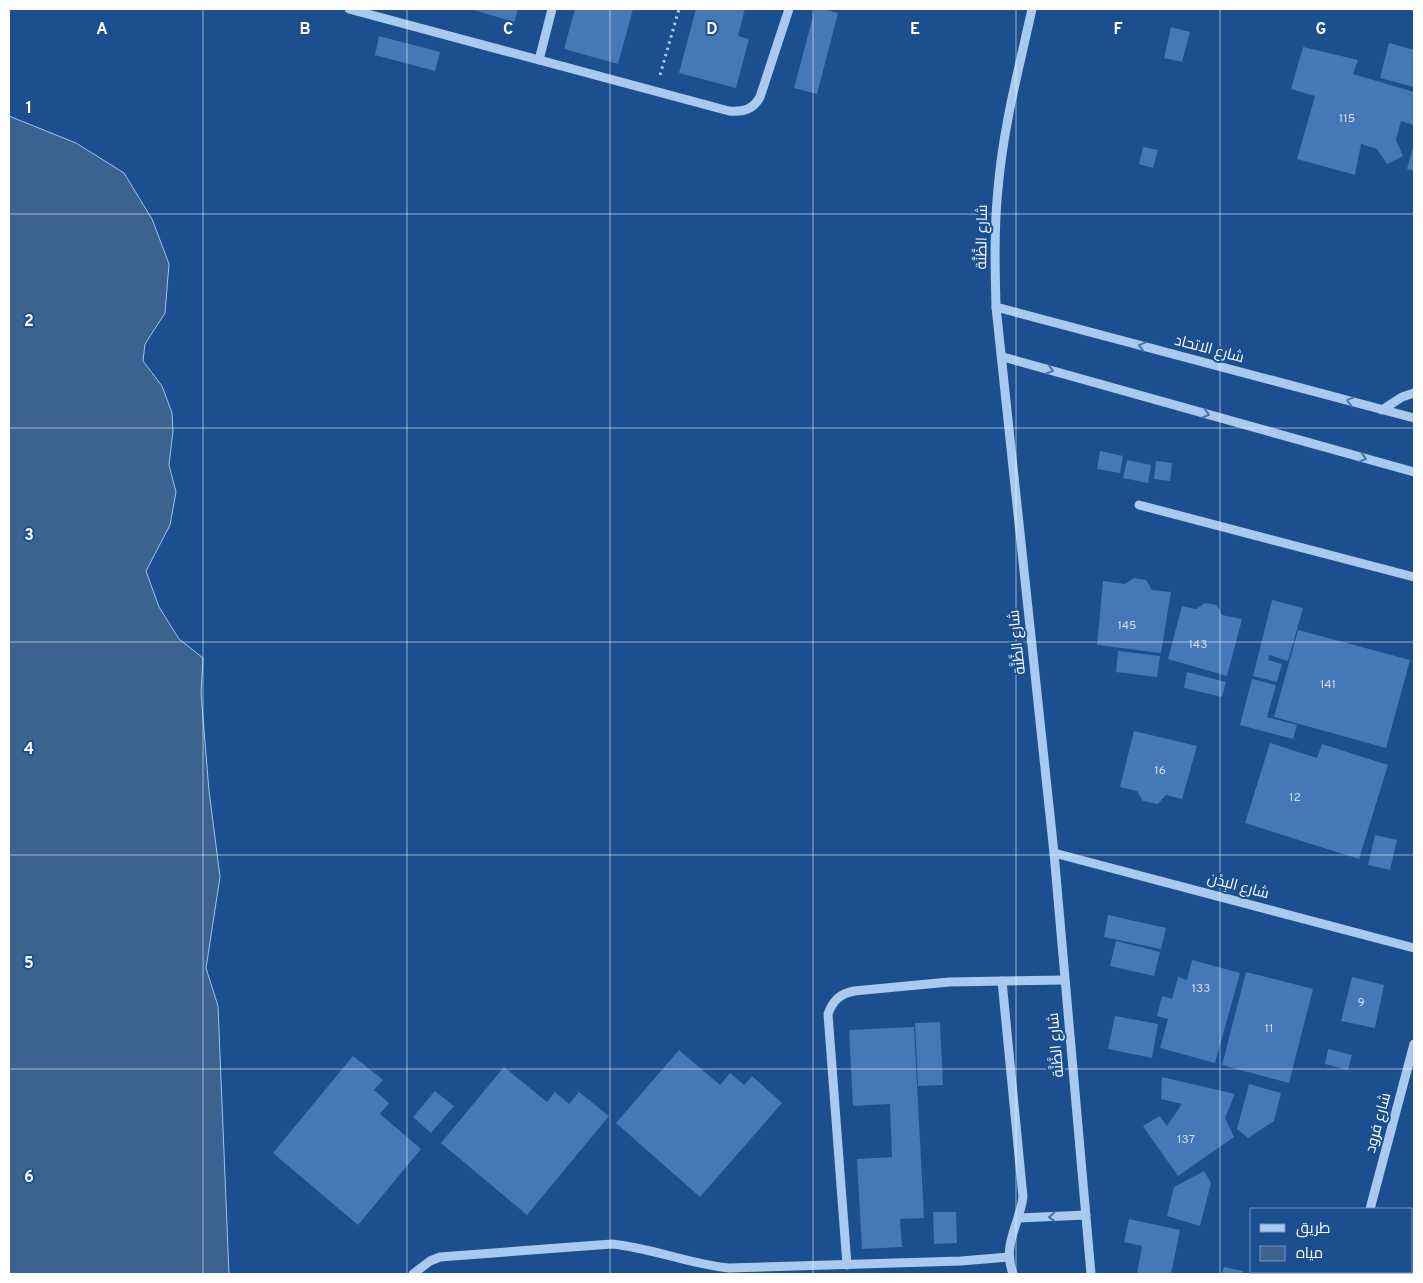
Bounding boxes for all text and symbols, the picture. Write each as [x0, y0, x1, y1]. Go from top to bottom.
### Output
text: A [96, 20, 108, 40]
text: B [299, 20, 311, 40]
text: C [503, 20, 513, 40]
text: D [706, 20, 718, 40]
text: E [910, 20, 920, 40]
text: F [1113, 20, 1123, 40]
text: G [1316, 20, 1326, 40]
text: 1 [26, 99, 32, 119]
house number: 115 [1339, 111, 1355, 127]
street label: شارع الظَّنَّة [971, 204, 993, 270]
text: 2 [24, 312, 34, 332]
street label: شارع الاتحاد [1172, 332, 1246, 368]
one-way arrow [1138, 341, 1147, 352]
one-way arrow [1045, 365, 1053, 375]
one-way arrow [1347, 397, 1355, 407]
one-way arrow [1202, 408, 1211, 419]
one-way arrow [1358, 452, 1366, 462]
text: 3 [24, 526, 34, 546]
street label: شارع الظَّنَّة [1003, 609, 1031, 676]
house number: 145 [1117, 618, 1137, 634]
house number: 143 [1189, 637, 1207, 653]
house number: 141 [1320, 677, 1336, 693]
text: 4 [24, 740, 34, 760]
house number: 16 [1154, 763, 1166, 779]
house number: 12 [1289, 790, 1301, 806]
street label: شارع البِدْن [1205, 870, 1271, 904]
text: 5 [24, 954, 34, 974]
house number: 133 [1192, 981, 1210, 997]
house number: 9 [1357, 995, 1365, 1011]
street label: شارع الظَّنَّة [1043, 1012, 1069, 1078]
house number: 11 [1265, 1021, 1273, 1037]
street label: شارع فرود [1362, 1091, 1396, 1155]
house number: 137 [1177, 1132, 1195, 1148]
text: 6 [24, 1168, 34, 1188]
legend [1250, 1208, 1413, 1273]
one-way arrow [1048, 1211, 1056, 1222]
text: طريق [1296, 1220, 1330, 1239]
text: مياه [1296, 1245, 1323, 1264]

